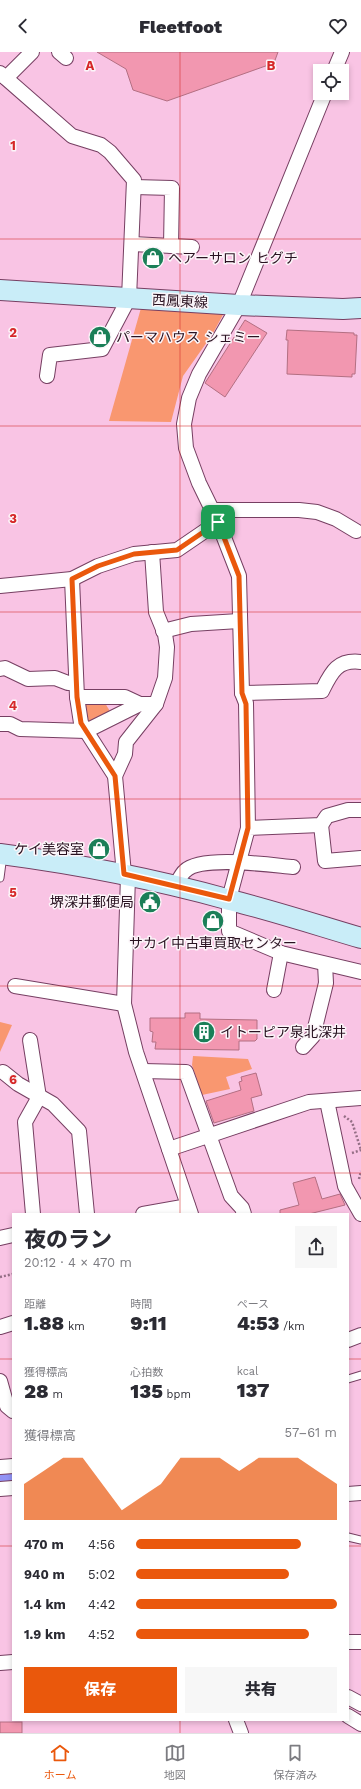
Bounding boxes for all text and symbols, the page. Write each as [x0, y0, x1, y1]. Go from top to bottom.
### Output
icon: back [12, 15, 34, 37]
icon: heart [327, 15, 349, 37]
text: Fleetfoot [139, 16, 222, 37]
text: A [86, 58, 95, 73]
text: B [267, 58, 276, 73]
map controls [313, 64, 349, 100]
button: locate [313, 64, 349, 100]
text: 1 [10, 138, 16, 153]
shop icon: ヘアーサロン ヒグチ [140, 245, 166, 271]
place label: ヘアーサロン ヒグチ [168, 250, 298, 266]
street label: 西鳳東線 [152, 292, 208, 310]
shop icon: パーマハウス シェミー [87, 324, 113, 350]
text: 2 [9, 325, 17, 340]
place label: パーマハウス シェミー [116, 329, 261, 345]
pin [201, 505, 235, 539]
text: 3 [9, 511, 17, 526]
icon: arrive [207, 511, 229, 533]
text: 4 [9, 698, 18, 713]
shop icon: ケイ美容室 [86, 836, 112, 862]
place label: ケイ美容室 [14, 841, 84, 857]
text: 5 [9, 885, 17, 900]
public building icon: 堺深井郵便局 [137, 889, 163, 915]
place label: 堺深井郵便局 [50, 894, 134, 910]
shop icon: サカイ中古車買取センター [200, 908, 226, 934]
place label: サカイ中古車買取センター [129, 935, 297, 951]
building icon: イトーピア泉北深井 [191, 1019, 217, 1045]
place label: イトーピア泉北深井 [220, 1024, 346, 1040]
text: 6 [9, 1072, 17, 1087]
button: share [295, 1226, 337, 1268]
text: 夜のラン [24, 1227, 112, 1252]
text: 20:12 · 4 × 470 m [24, 1255, 132, 1270]
text: 距離 [24, 1298, 46, 1311]
text: 時間 [130, 1298, 152, 1311]
text: ペース [237, 1298, 269, 1311]
text: 1.88 [24, 1311, 64, 1335]
text: 9:11 [130, 1311, 167, 1335]
text: 4:53 [237, 1311, 280, 1335]
text: km [64, 1320, 85, 1333]
text: /km [280, 1320, 305, 1333]
text: kcal [237, 1365, 258, 1378]
text: 獲得標高 [24, 1366, 68, 1379]
text: 心拍数 [130, 1366, 163, 1379]
text: 137 [237, 1378, 270, 1402]
text: 28 [24, 1379, 49, 1403]
text: 135 [130, 1379, 163, 1403]
text: m [49, 1388, 63, 1401]
text: bpm [163, 1388, 191, 1401]
text: 57–61 m [284, 1425, 337, 1440]
text: 獲得標高 [24, 1428, 76, 1443]
text: 470 m [24, 1537, 64, 1552]
text: 4:56 [88, 1537, 115, 1552]
text: 940 m [24, 1567, 65, 1582]
text: 5:02 [88, 1567, 115, 1582]
text: 1.4 km [24, 1597, 66, 1612]
text: 4:42 [88, 1597, 115, 1612]
text: 1.9 km [24, 1627, 65, 1642]
text: 4:52 [88, 1627, 115, 1642]
button: 保存 [24, 1667, 177, 1713]
button: 共有 [185, 1667, 337, 1713]
tab: ホーム [44, 1742, 76, 1782]
tab: 地図 [164, 1742, 186, 1782]
tab: 保存済み [273, 1742, 317, 1782]

